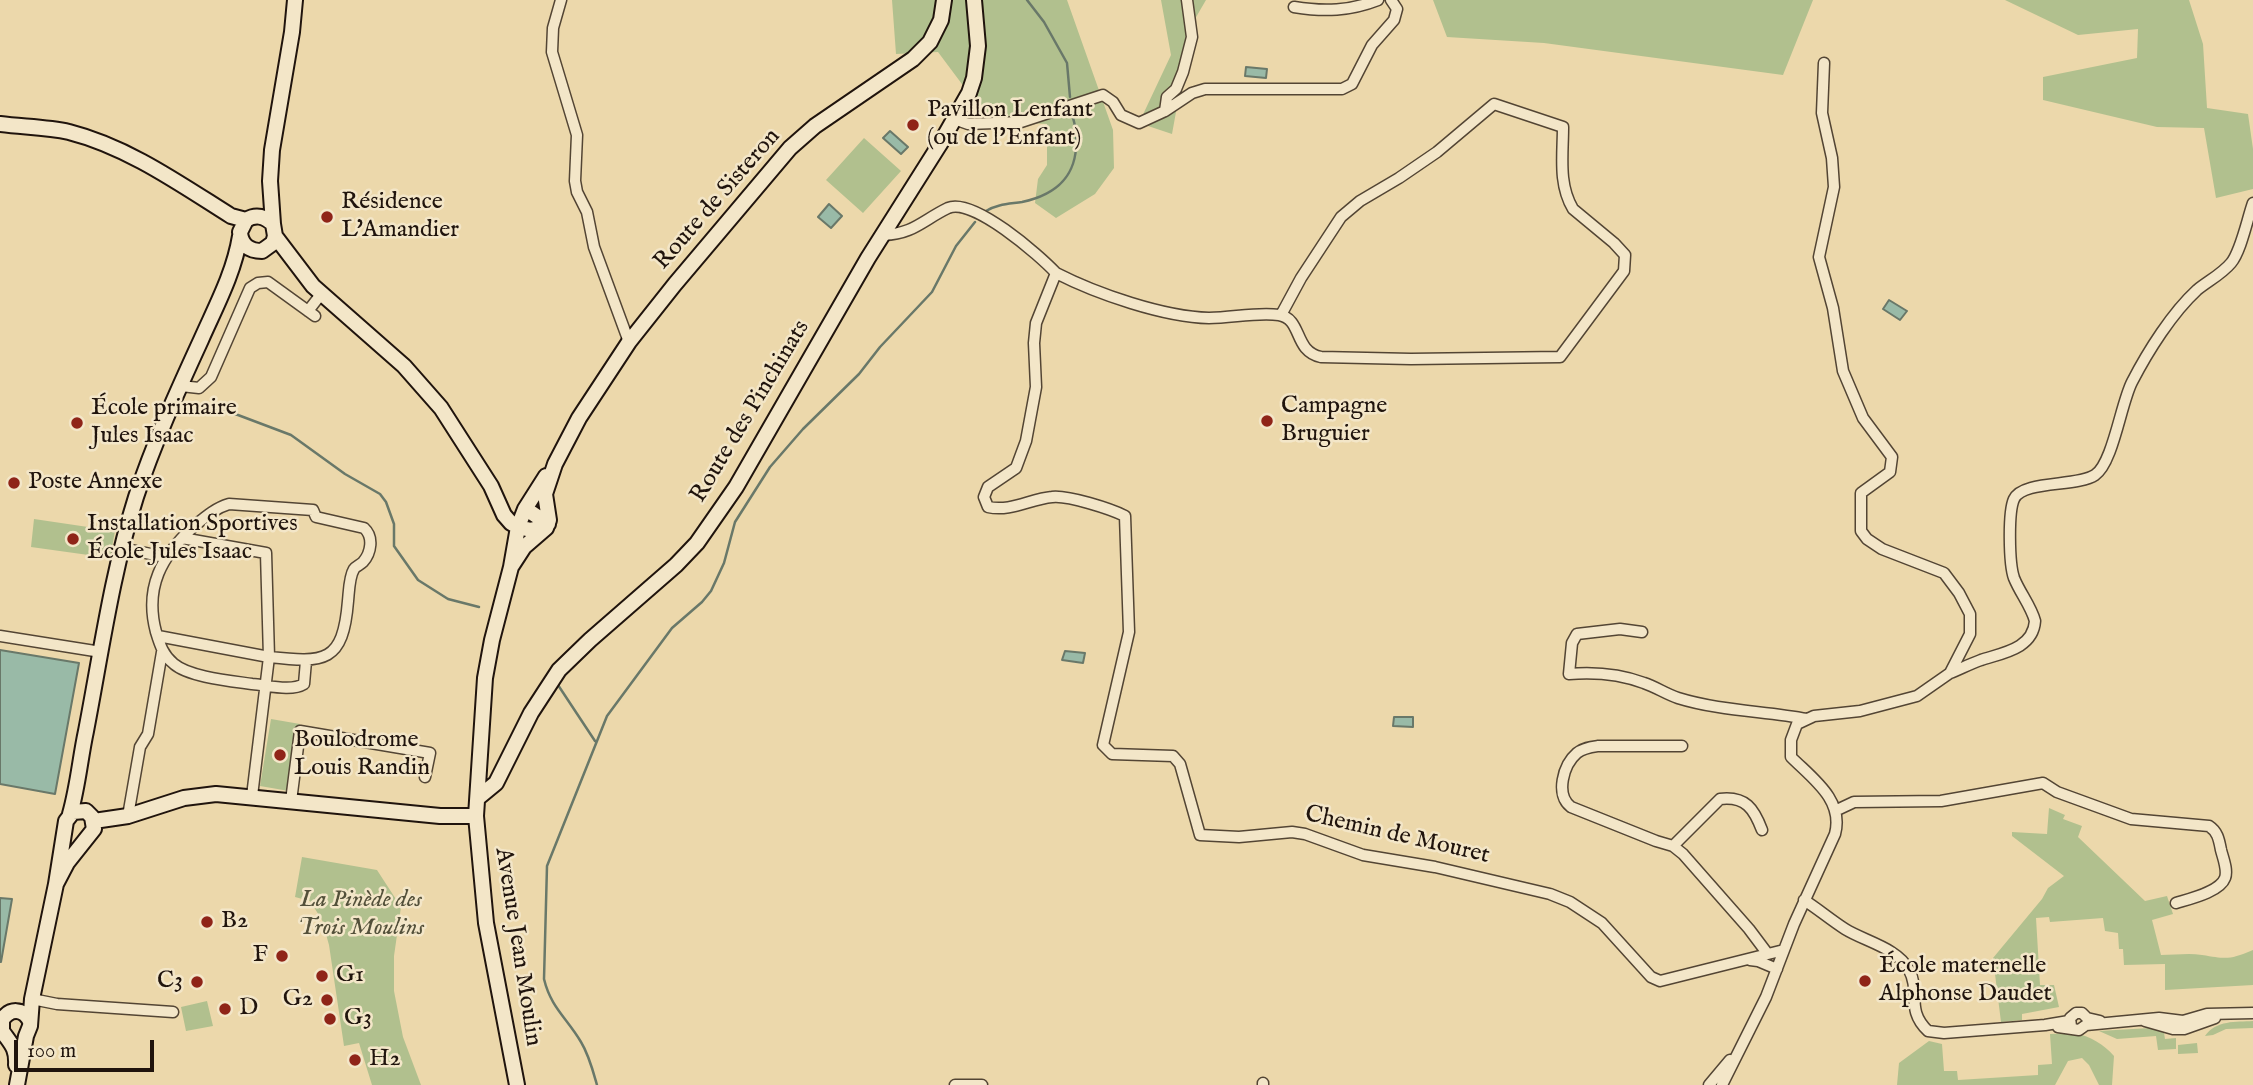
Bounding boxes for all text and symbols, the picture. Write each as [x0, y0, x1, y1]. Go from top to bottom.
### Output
place label: Pavillon Lenfant (ou de l'Enfant) [927, 97, 1093, 153]
marker: Pavillon Lenfant (ou de l'Enfant) [905, 117, 921, 133]
street label: Route de Sisteron [649, 123, 787, 277]
place label: Résidence L'Amandier [341, 189, 459, 245]
marker: Résidence L'Amandier [319, 209, 335, 225]
street label: Route des Pinchinats [685, 316, 817, 508]
place label: Campagne Bruguier [1281, 393, 1387, 449]
place label: École primaire Jules Isaac [91, 395, 237, 451]
marker: Campagne Bruguier [1259, 413, 1275, 429]
marker: École primaire Jules Isaac [69, 415, 85, 431]
place label: Poste Annexe [28, 469, 163, 497]
marker: Poste Annexe [6, 475, 22, 491]
place label: Installation Sportives École Jules Isaac [87, 511, 298, 567]
marker: Installation Sportives École Jules Isaac [65, 531, 81, 547]
place label: Boulodrome Louis Randin [294, 727, 430, 783]
marker: Boulodrome Louis Randin [272, 747, 288, 763]
street label: Chemin de Mouret [1302, 801, 1492, 871]
street label: Avenue Jean Moulin [487, 846, 547, 1048]
park label: La Pinède des Trois Moulins [298, 887, 424, 943]
place label: B2 [221, 908, 248, 936]
marker: B2 [199, 914, 215, 930]
place label: F [253, 942, 268, 970]
marker: F [274, 948, 290, 964]
place label: École maternelle Alphonse Daudet [1879, 953, 2052, 1009]
place label: G1 [336, 962, 364, 990]
place label: C3 [157, 968, 183, 996]
marker: G1 [314, 968, 330, 984]
marker: École maternelle Alphonse Daudet [1857, 973, 1873, 989]
marker: C3 [189, 974, 205, 990]
place label: G2 [283, 986, 313, 1014]
marker: G2 [319, 992, 335, 1008]
place label: D [239, 995, 258, 1023]
marker: D [217, 1001, 233, 1017]
place label: G3 [344, 1005, 372, 1033]
marker: G3 [322, 1011, 338, 1027]
scale bar [18, 1026, 158, 1070]
text: 100 m [27, 1038, 76, 1065]
place label: H2 [369, 1046, 401, 1074]
marker: H2 [347, 1052, 363, 1068]

